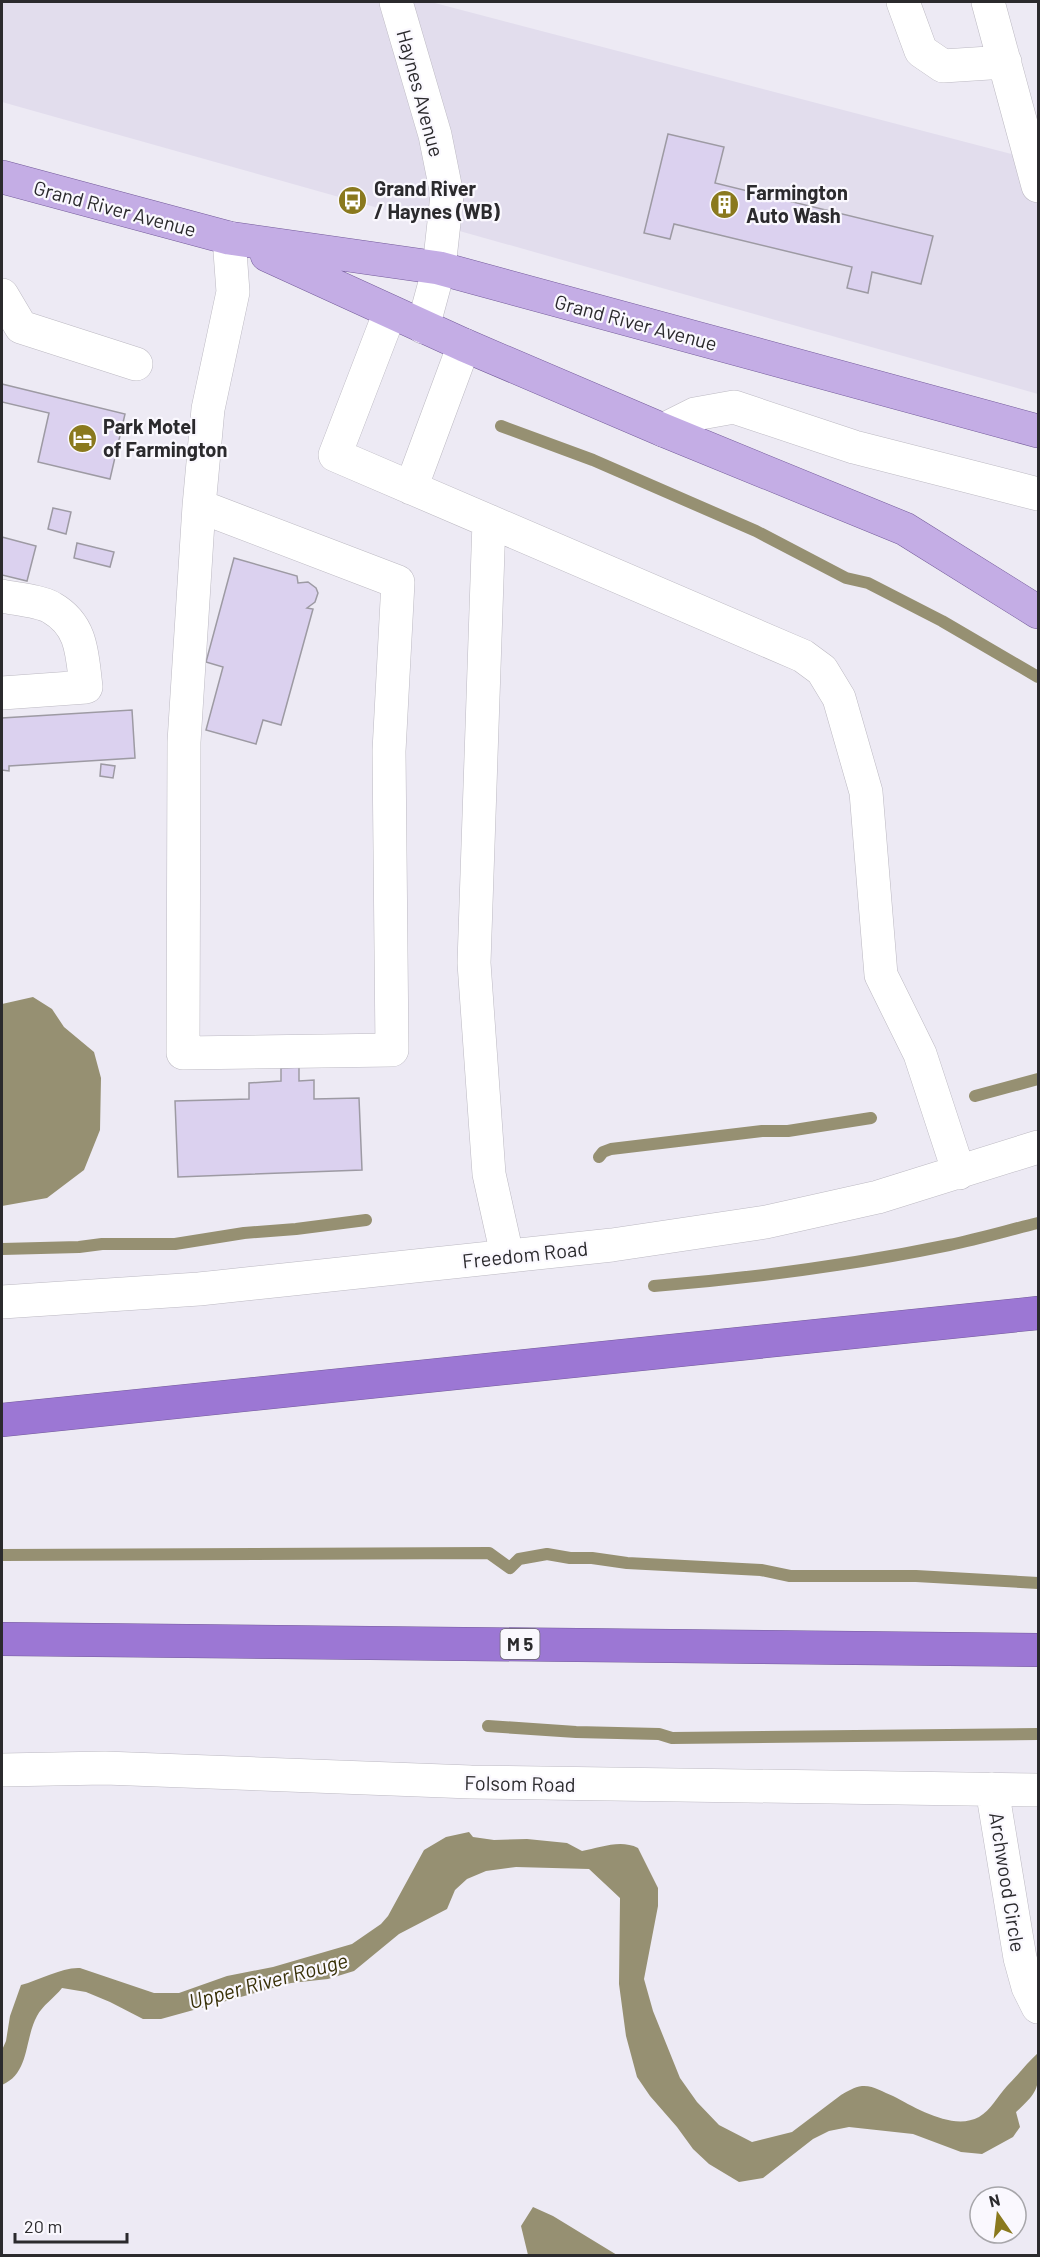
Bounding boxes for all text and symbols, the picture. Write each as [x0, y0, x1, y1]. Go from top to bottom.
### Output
street label: Haynes Avenue [392, 27, 450, 159]
street label: Grand River Avenue [31, 175, 199, 241]
place label: Grand River / Haynes (WB) [374, 176, 500, 223]
place label: Farmington Auto Wash [746, 180, 848, 227]
bus stop icon: Grand River / Haynes (WB) [337, 184, 369, 216]
building icon: Farmington Auto Wash [709, 188, 741, 220]
street label: Grand River Avenue [552, 289, 720, 355]
place label: Park Motel of Farmington [103, 414, 227, 461]
hotel icon: Park Motel of Farmington [66, 422, 98, 454]
street label: Freedom Road [461, 1235, 589, 1273]
road number: M 5 [500, 1629, 540, 1659]
street label: Folsom Road [464, 1770, 576, 1796]
street label: Archwood Circle [985, 1810, 1031, 1954]
water label: Upper River Rouge [186, 1947, 350, 2013]
north arrow [968, 2185, 1028, 2245]
text: N [987, 2189, 1002, 2210]
scale bar [15, 2206, 128, 2244]
text: 20 m [24, 2215, 62, 2237]

